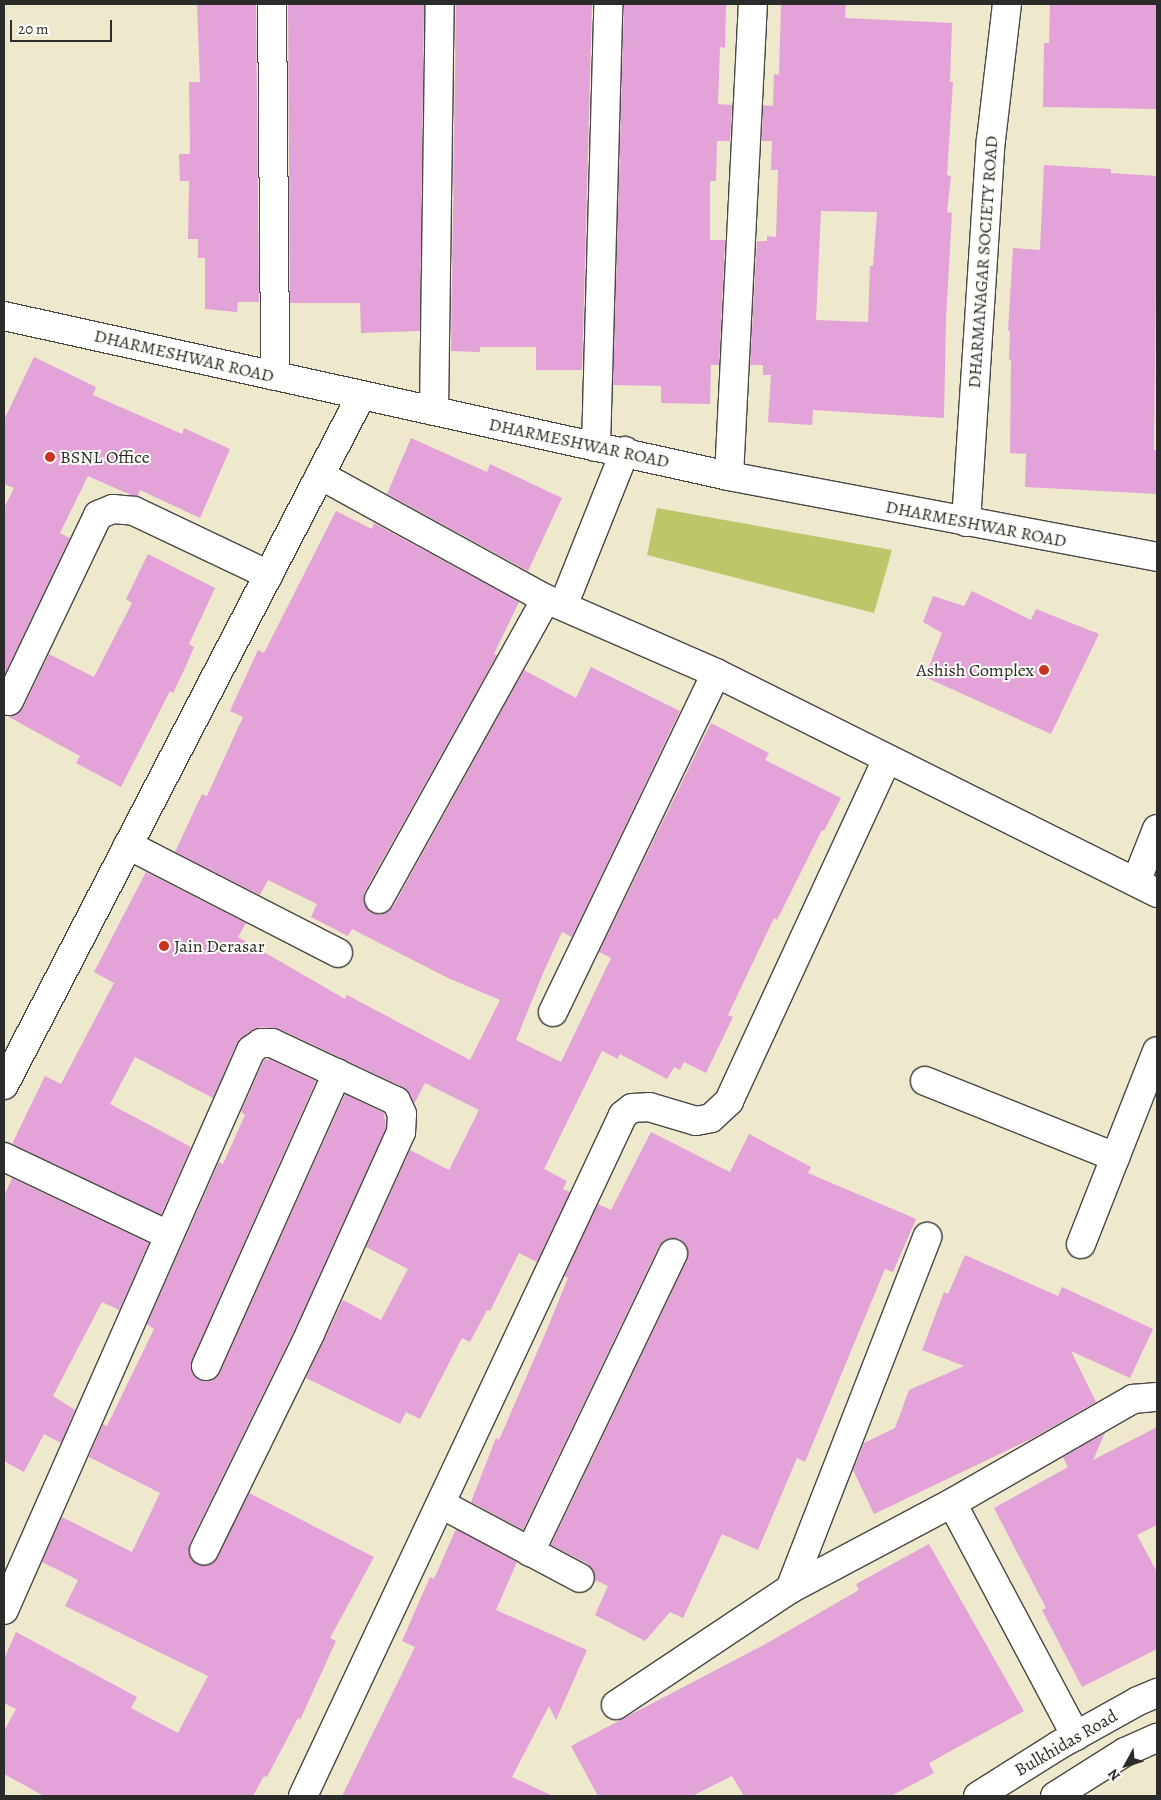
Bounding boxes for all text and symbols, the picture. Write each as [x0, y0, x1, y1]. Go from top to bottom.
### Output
scale bar [12, 10, 115, 42]
text: 20 m [18, 19, 49, 39]
street label: DHARMANAGAR SOCIETY ROAD [963, 135, 1003, 389]
street label: DHARMESHWAR ROAD [92, 325, 276, 387]
street label: DHARMESHWAR ROAD [487, 413, 671, 473]
place label: BSNL Office [60, 446, 150, 468]
marker: BSNL Office [44, 451, 56, 463]
street label: DHARMESHWAR ROAD [884, 496, 1068, 552]
place label: Ashish Complex [916, 659, 1034, 681]
marker: Ashish Complex [1038, 664, 1050, 676]
place label: Jain Derasar [174, 935, 265, 957]
marker: Jain Derasar [158, 940, 170, 952]
street label: Bulkhidas Road [1011, 1705, 1121, 1781]
north arrow [1101, 1740, 1151, 1790]
text: N [1103, 1765, 1125, 1785]

